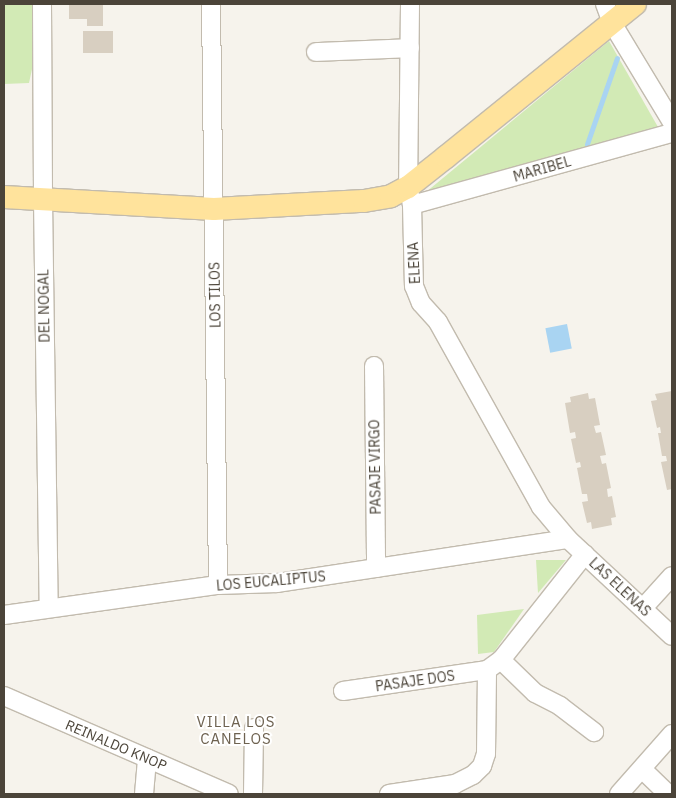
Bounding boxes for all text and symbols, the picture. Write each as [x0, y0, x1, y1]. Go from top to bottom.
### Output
street label: MARIBEL [511, 153, 573, 185]
street label: ELENA [405, 241, 423, 285]
street label: LOS TILOS [206, 262, 224, 328]
street label: DEL NOGAL [35, 269, 53, 343]
street label: PASAJE VIRGO [366, 419, 384, 515]
street label: LAS ELENAS [586, 554, 654, 620]
street label: LOS EUCALIPTUS [215, 568, 327, 594]
street label: PASAJE DOS [374, 667, 456, 695]
district label: VILLA LOS CANELOS [195, 712, 277, 747]
street label: REINALDO KNOP [63, 716, 169, 774]

